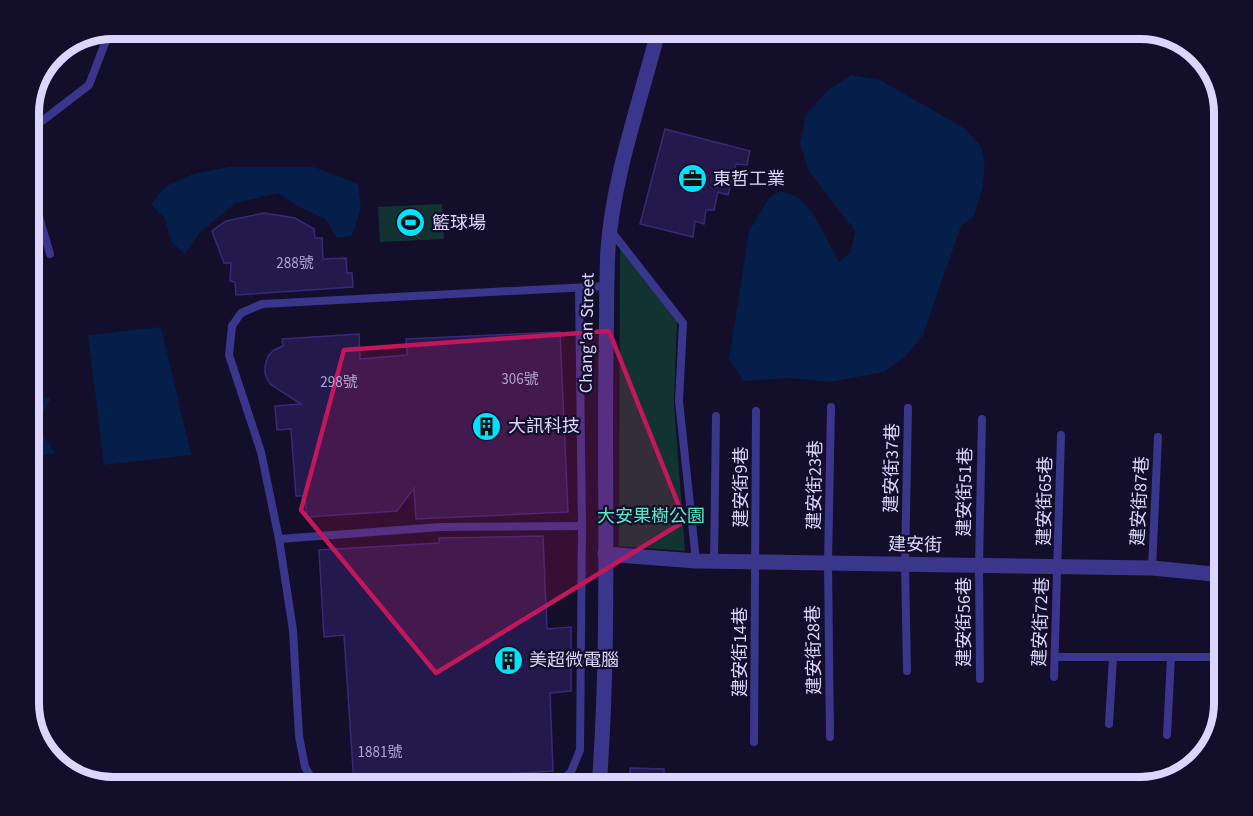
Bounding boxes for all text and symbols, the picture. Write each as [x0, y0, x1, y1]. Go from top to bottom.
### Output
office icon: 東哲工業 [676, 163, 708, 195]
place label: 東哲工業 [713, 167, 785, 192]
sports icon: 籃球場 [395, 207, 427, 239]
place label: 籃球場 [432, 211, 486, 236]
house number: 288號 [276, 253, 314, 274]
street label: Chang'an Street [573, 273, 601, 393]
house number: 306號 [501, 369, 539, 390]
house number: 298號 [320, 372, 358, 393]
building icon: 大訊科技 [471, 410, 503, 442]
place label: 大訊科技 [508, 414, 580, 439]
street label: 建安街37巷 [879, 423, 905, 513]
street label: 建安街23巷 [802, 440, 828, 530]
street label: 建安街9巷 [729, 447, 754, 527]
street label: 建安街51巷 [952, 447, 978, 537]
street label: 建安街87巷 [1125, 455, 1155, 547]
street label: 建安街65巷 [1032, 456, 1058, 546]
park label: 大安果樹公園 [597, 504, 705, 529]
street label: 建安街 [888, 532, 942, 558]
street label: 建安街56巷 [952, 577, 977, 667]
street label: 建安街72巷 [1027, 577, 1055, 667]
street label: 建安街28巷 [801, 605, 827, 695]
street label: 建安街14巷 [728, 607, 753, 697]
building icon: 美超微電腦 [492, 644, 524, 676]
place label: 美超微電腦 [529, 648, 619, 673]
house number: 1881號 [358, 742, 402, 763]

